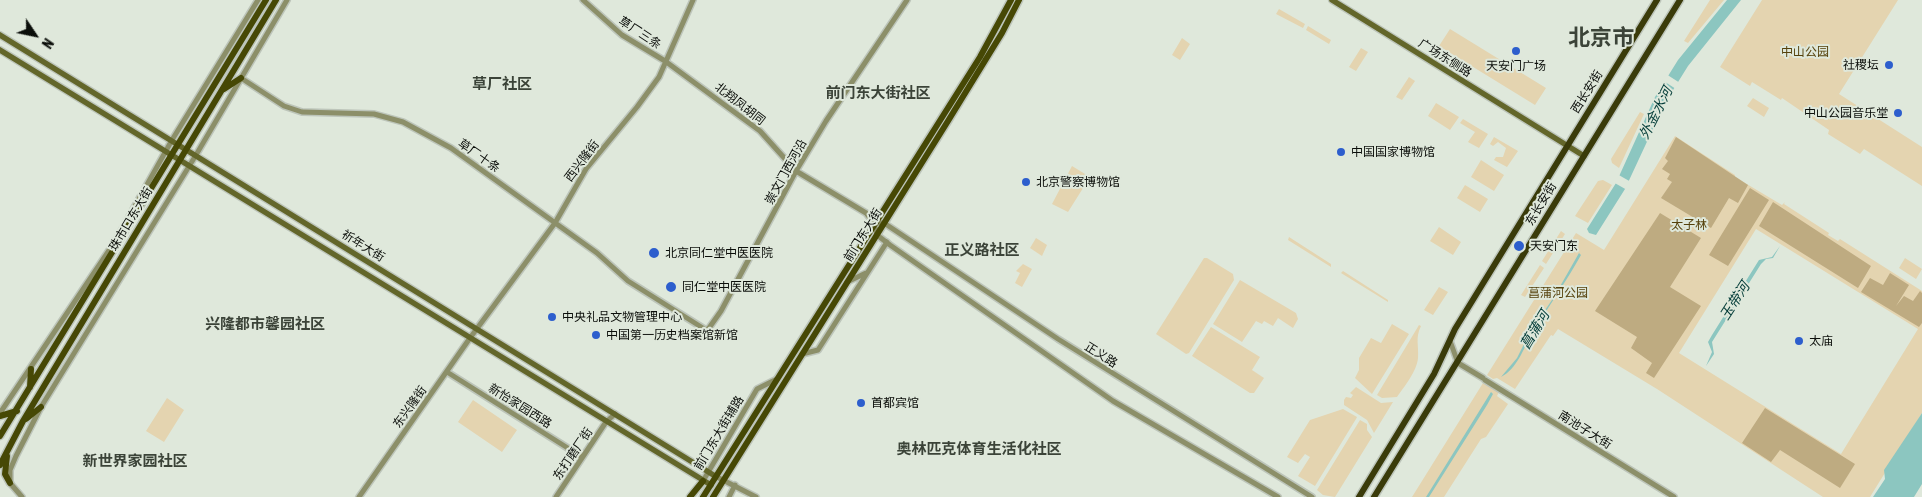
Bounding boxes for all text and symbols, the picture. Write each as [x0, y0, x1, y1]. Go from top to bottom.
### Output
north arrow [10, 10, 60, 60]
street label: 草厂三条 [616, 14, 664, 52]
district label: 北京市 [1568, 25, 1634, 51]
text: N [38, 35, 56, 51]
street label: 广场东侧路 [1416, 36, 1474, 80]
marker: 天安门广场 [1510, 45, 1522, 57]
park label: 中山公园 [1781, 45, 1829, 59]
place label: 社稷坛 [1843, 58, 1879, 72]
place label: 天安门广场 [1486, 59, 1546, 73]
marker: 社稷坛 [1883, 59, 1895, 71]
street label: 西长安街 [1568, 68, 1606, 116]
district label: 草厂社区 [472, 75, 532, 93]
street label: 北翔凤胡同 [712, 80, 768, 128]
district label: 前门东大街社区 [826, 84, 930, 102]
water label: 外金水河 [1636, 84, 1676, 142]
place label: 中山公园音乐堂 [1804, 106, 1888, 120]
marker: 中山公园音乐堂 [1892, 107, 1904, 119]
street label: 草厂十条 [455, 136, 503, 176]
street label: 西兴隆街 [562, 137, 602, 185]
street label: 崇文门西河沿 [762, 137, 810, 207]
place label: 中国国家博物馆 [1351, 145, 1435, 159]
marker: 中国国家博物馆 [1335, 146, 1347, 158]
place label: 北京警察博物馆 [1036, 175, 1120, 189]
marker: 北京警察博物馆 [1020, 176, 1032, 188]
street label: 东长安街 [1522, 180, 1560, 228]
street label: 珠市口东大街 [106, 184, 156, 254]
street label: 前门东大街 [841, 206, 885, 264]
park label: 太子林 [1671, 218, 1707, 232]
street label: 祈年大街 [339, 227, 387, 265]
marker: 天安门东 [1512, 239, 1526, 253]
place label: 天安门东 [1530, 239, 1578, 253]
district label: 正义路社区 [945, 241, 1019, 259]
marker: 北京同仁堂中医医院 [647, 246, 661, 260]
place label: 北京同仁堂中医医院 [665, 246, 773, 260]
water label: 玉带河 [1717, 279, 1753, 323]
marker: 同仁堂中医医院 [664, 280, 678, 294]
place label: 同仁堂中医医院 [682, 280, 766, 294]
park label: 菖蒲河公园 [1528, 286, 1588, 300]
water label: 菖蒲河 [1517, 308, 1553, 352]
place label: 中央礼品文物管理中心 [562, 310, 682, 324]
marker: 中央礼品文物管理中心 [546, 311, 558, 323]
district label: 兴隆都市馨园社区 [205, 315, 325, 333]
place label: 中国第一历史档案馆新馆 [606, 328, 738, 342]
marker: 中国第一历史档案馆新馆 [590, 329, 602, 341]
place label: 太庙 [1809, 334, 1833, 348]
marker: 太庙 [1793, 335, 1805, 347]
street label: 正义路 [1082, 339, 1120, 371]
street label: 新怡家园西路 [486, 381, 554, 431]
street label: 东兴隆街 [390, 383, 430, 431]
street label: 前门东大街辅路 [691, 393, 747, 473]
place label: 首都宾馆 [871, 396, 919, 410]
marker: 首都宾馆 [855, 397, 867, 409]
street label: 南池子大街 [1556, 408, 1614, 452]
street label: 东打磨厂街 [550, 425, 596, 483]
district label: 奥林匹克体育生活化社区 [897, 440, 1061, 458]
district label: 新世界家园社区 [83, 452, 187, 470]

